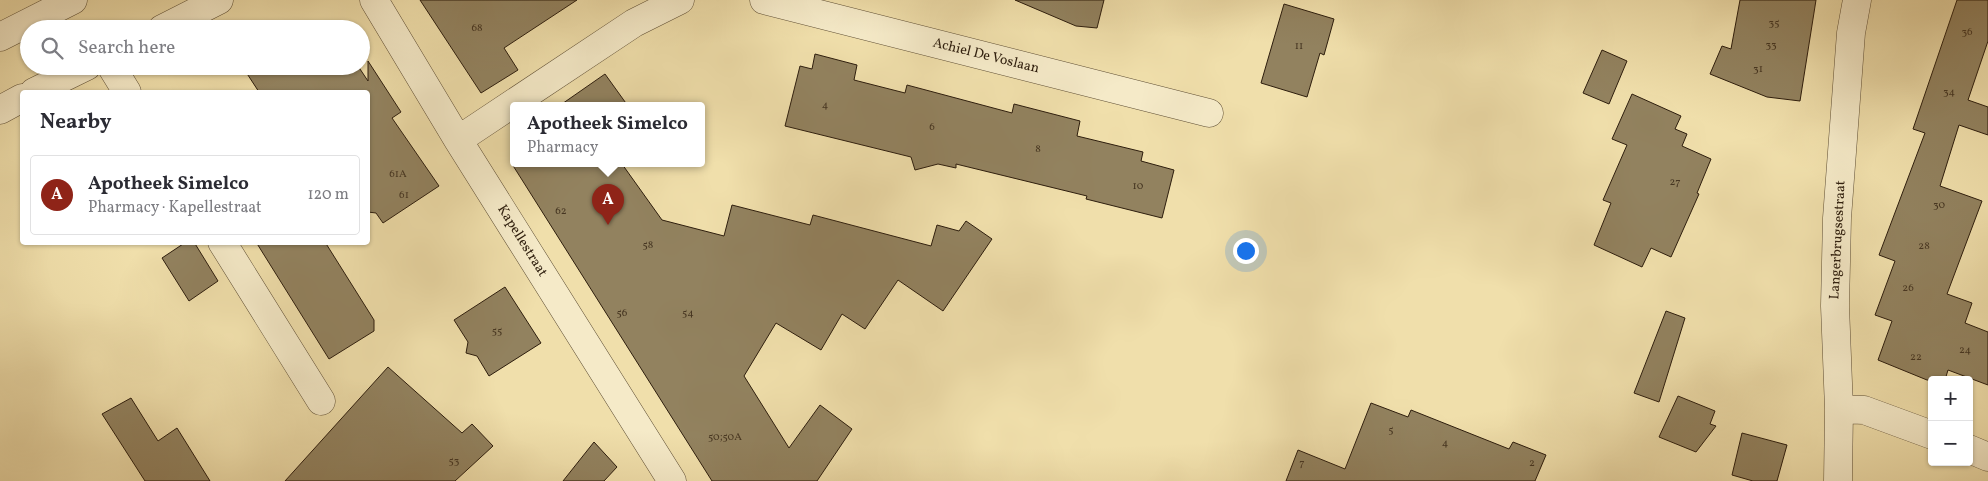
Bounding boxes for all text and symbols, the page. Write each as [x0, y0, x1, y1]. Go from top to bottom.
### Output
house number: 35 [1769, 16, 1779, 31]
search box [20, 20, 370, 75]
house number: 68 [471, 21, 483, 36]
house number: 36 [1961, 25, 1973, 40]
icon: search [38, 34, 66, 62]
street label: Achiel De Voslaan [931, 34, 1041, 78]
text: Search here [78, 35, 175, 61]
house number: 33 [1765, 38, 1777, 53]
house number: 11 [1295, 39, 1303, 54]
house number: 31 [1753, 62, 1763, 77]
house number: 34 [1943, 85, 1956, 100]
house number: 4 [822, 98, 829, 113]
popup [510, 102, 705, 167]
text: Nearby [40, 108, 111, 137]
text: Apotheek Simelco [527, 111, 688, 137]
house number: 6 [929, 120, 935, 135]
text: Pharmacy [527, 137, 599, 159]
house number: 8 [1035, 142, 1041, 157]
house number: 61A [389, 167, 407, 182]
text: Apotheek Simelco [88, 171, 249, 197]
house number: 27 [1670, 175, 1680, 190]
house number: 10 [1133, 179, 1144, 194]
street label: Langerbrugsestraat [1825, 180, 1851, 300]
text: A [51, 184, 63, 206]
text: 120 m [307, 184, 349, 206]
pin: A [592, 184, 624, 225]
house number: 61 [399, 188, 409, 203]
text: Pharmacy · Kapellestraat [88, 197, 262, 219]
house number: 30 [1933, 198, 1945, 213]
street label: Kapellestraat [492, 201, 552, 281]
house number: 62 [555, 204, 567, 219]
house number: 58 [643, 238, 654, 253]
your location [1233, 238, 1259, 264]
house number: 28 [1918, 239, 1930, 254]
house number: 26 [1902, 281, 1914, 296]
house number: 56 [617, 306, 628, 321]
house number: 54 [682, 306, 694, 321]
house number: 55 [492, 324, 502, 339]
house number: 24 [1959, 343, 1971, 358]
house number: 22 [1910, 350, 1922, 365]
map controls [1928, 376, 1973, 466]
button: + [1928, 376, 1973, 421]
button: − [1928, 421, 1973, 466]
house number: 5 [1388, 423, 1394, 438]
house number: 50;50A [708, 430, 742, 445]
house number: 4 [1442, 436, 1449, 451]
house number: 53 [449, 454, 460, 469]
house number: 7 [1299, 456, 1305, 471]
house number: 2 [1529, 456, 1535, 471]

